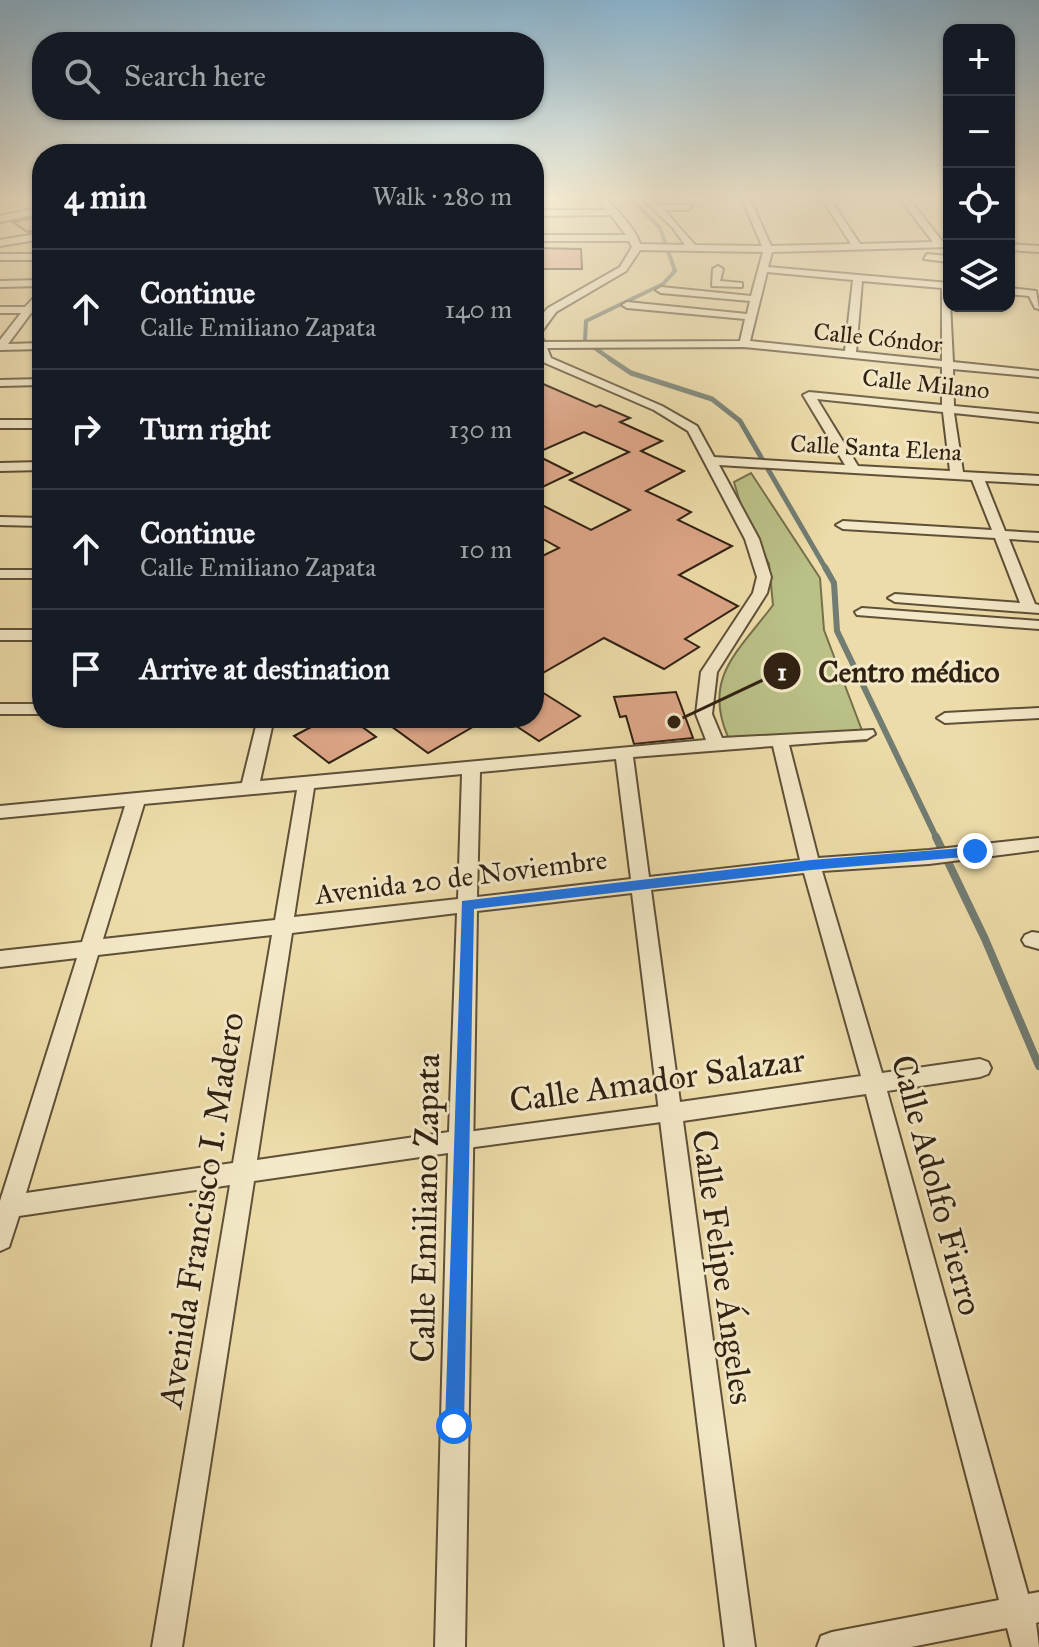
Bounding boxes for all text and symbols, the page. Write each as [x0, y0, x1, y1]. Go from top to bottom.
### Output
map controls [943, 24, 1015, 312]
button: + [943, 24, 1015, 96]
search box [32, 32, 544, 120]
icon: search [60, 54, 104, 98]
text: Search here [124, 58, 266, 94]
button: − [943, 96, 1015, 168]
button: locate [943, 168, 1015, 240]
text: 4 min [64, 176, 147, 217]
text: Walk · 280 m [372, 180, 512, 212]
button: layers [943, 240, 1015, 312]
text: Continue [140, 275, 255, 311]
icon: ahead [64, 287, 108, 331]
text: 140 m [445, 293, 512, 325]
text: Calle Emiliano Zapata [140, 311, 376, 343]
street label: Calle Cóndor [812, 316, 944, 360]
street label: Calle Milano [861, 362, 991, 406]
icon: right [64, 407, 108, 451]
text: Turn right [140, 411, 271, 447]
text: 130 m [449, 413, 512, 445]
street label: Calle Santa Elena [789, 429, 963, 468]
text: Continue [140, 515, 255, 551]
icon: ahead [64, 527, 108, 571]
text: 10 m [459, 533, 512, 565]
text: Calle Emiliano Zapata [140, 551, 376, 583]
callout: Centro médico [762, 644, 1015, 698]
icon: arrive [64, 647, 108, 691]
text: Arrive at destination [140, 651, 390, 687]
text: Centro médico [818, 654, 1000, 690]
text: 1 [777, 657, 787, 687]
route end [957, 833, 993, 869]
street label: Avenida 20 de Noviembre [312, 842, 609, 912]
street label: Avenida Francisco I. Madero [149, 1009, 253, 1413]
street label: Calle Amador Salazar [507, 1039, 808, 1121]
street label: Calle Adolfo Fierro [883, 1050, 991, 1320]
street label: Calle Emiliano Zapata [402, 1053, 448, 1363]
street label: Calle Felipe Ángeles [683, 1127, 763, 1407]
route start [436, 1408, 472, 1444]

